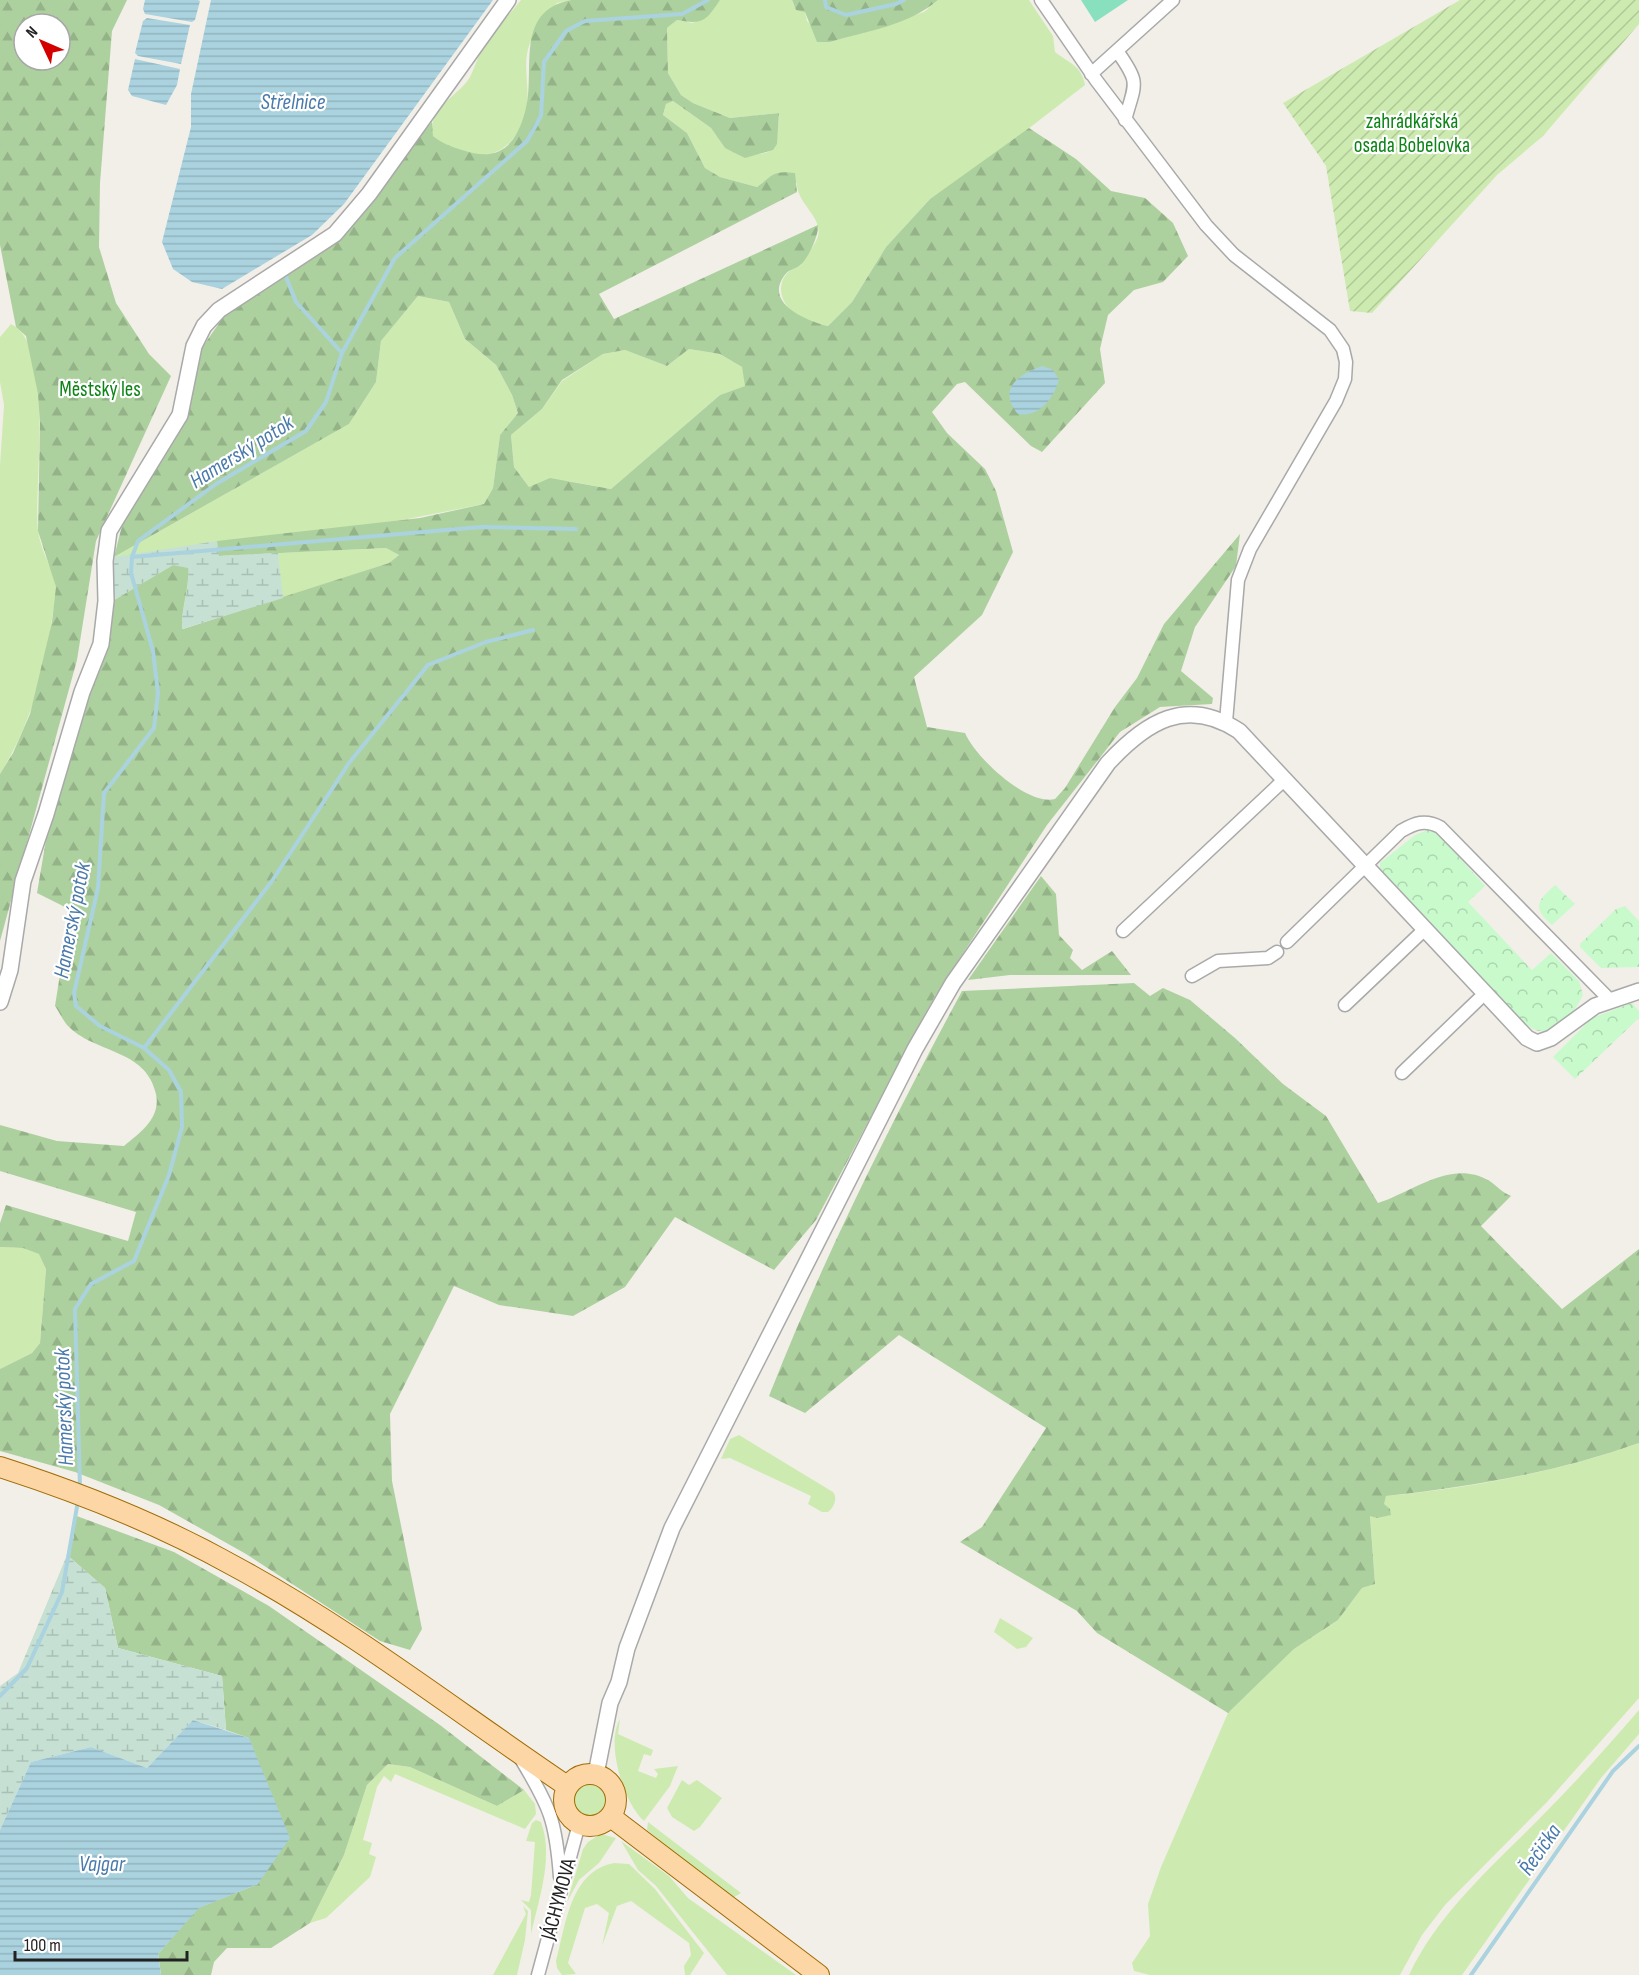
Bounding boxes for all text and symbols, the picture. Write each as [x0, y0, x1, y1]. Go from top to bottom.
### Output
north arrow [12, 12, 72, 72]
text: N [22, 23, 42, 42]
water label: Střelnice [261, 89, 326, 116]
park label: zahrádkářská osada Bobelovka [1354, 109, 1470, 158]
park label: Městský les [59, 377, 141, 402]
water label: Hamerský potok [185, 409, 299, 495]
water label: Hamerský potok [48, 859, 97, 981]
water label: Hamerský potok [49, 1347, 80, 1466]
water label: Řečička [1513, 1819, 1567, 1881]
water label: Vajgar [79, 1851, 126, 1878]
street label: JÁCHYMOVA [535, 1855, 582, 1944]
scale bar [15, 1924, 188, 1962]
text: 100 m [24, 1935, 61, 1956]

